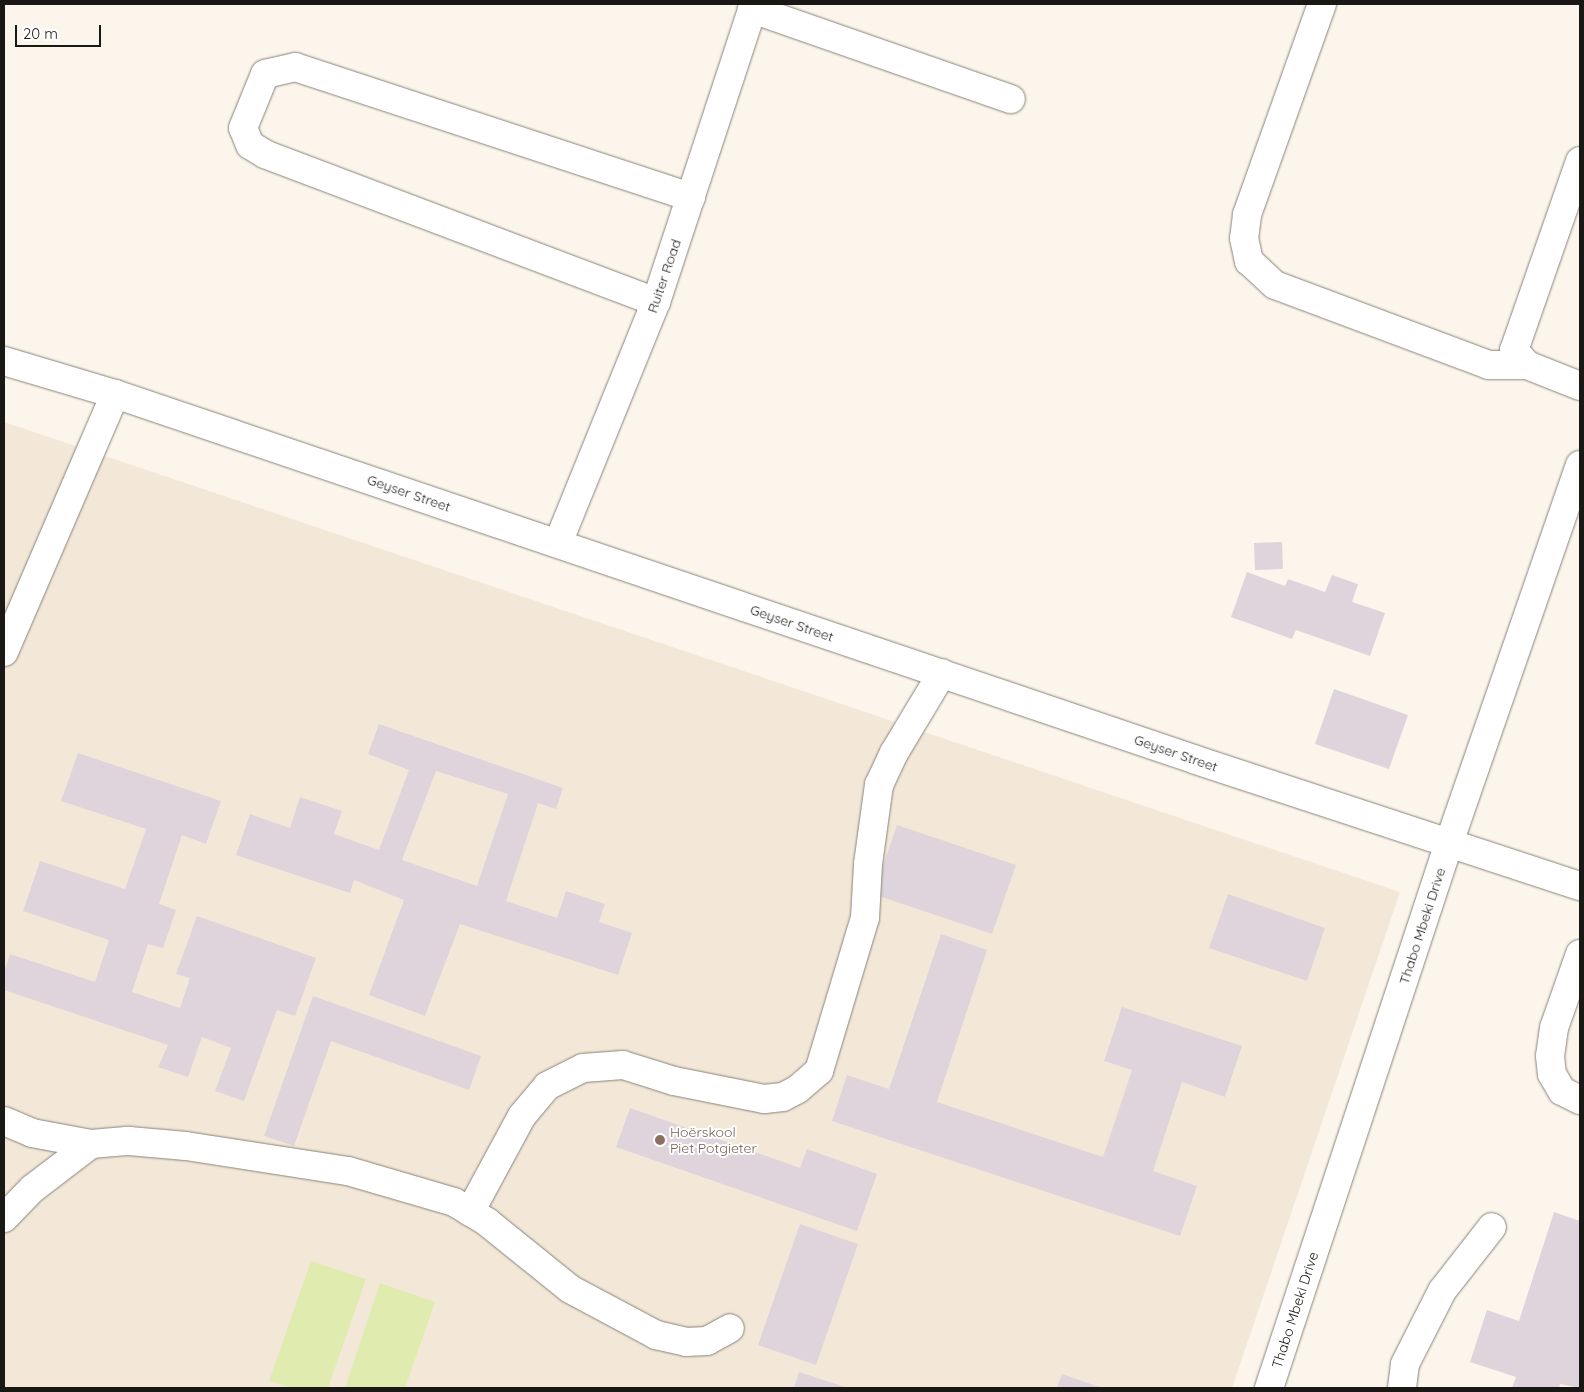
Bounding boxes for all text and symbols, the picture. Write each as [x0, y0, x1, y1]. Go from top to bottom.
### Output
scale bar [18, 15, 104, 47]
text: 20 m [23, 24, 58, 43]
street label: Ruiter Road [644, 237, 684, 315]
street label: Geyser Street [365, 471, 453, 515]
street label: Geyser Street [748, 601, 836, 645]
street label: Geyser Street [1132, 731, 1220, 775]
street label: Thabo Mbeki Drive [1395, 866, 1449, 986]
place label: Hoërskool Piet Potgieter [670, 1124, 757, 1156]
marker: Hoërskool Piet Potgieter [654, 1134, 666, 1146]
street label: Thabo Mbeki Drive [1268, 1250, 1322, 1370]

